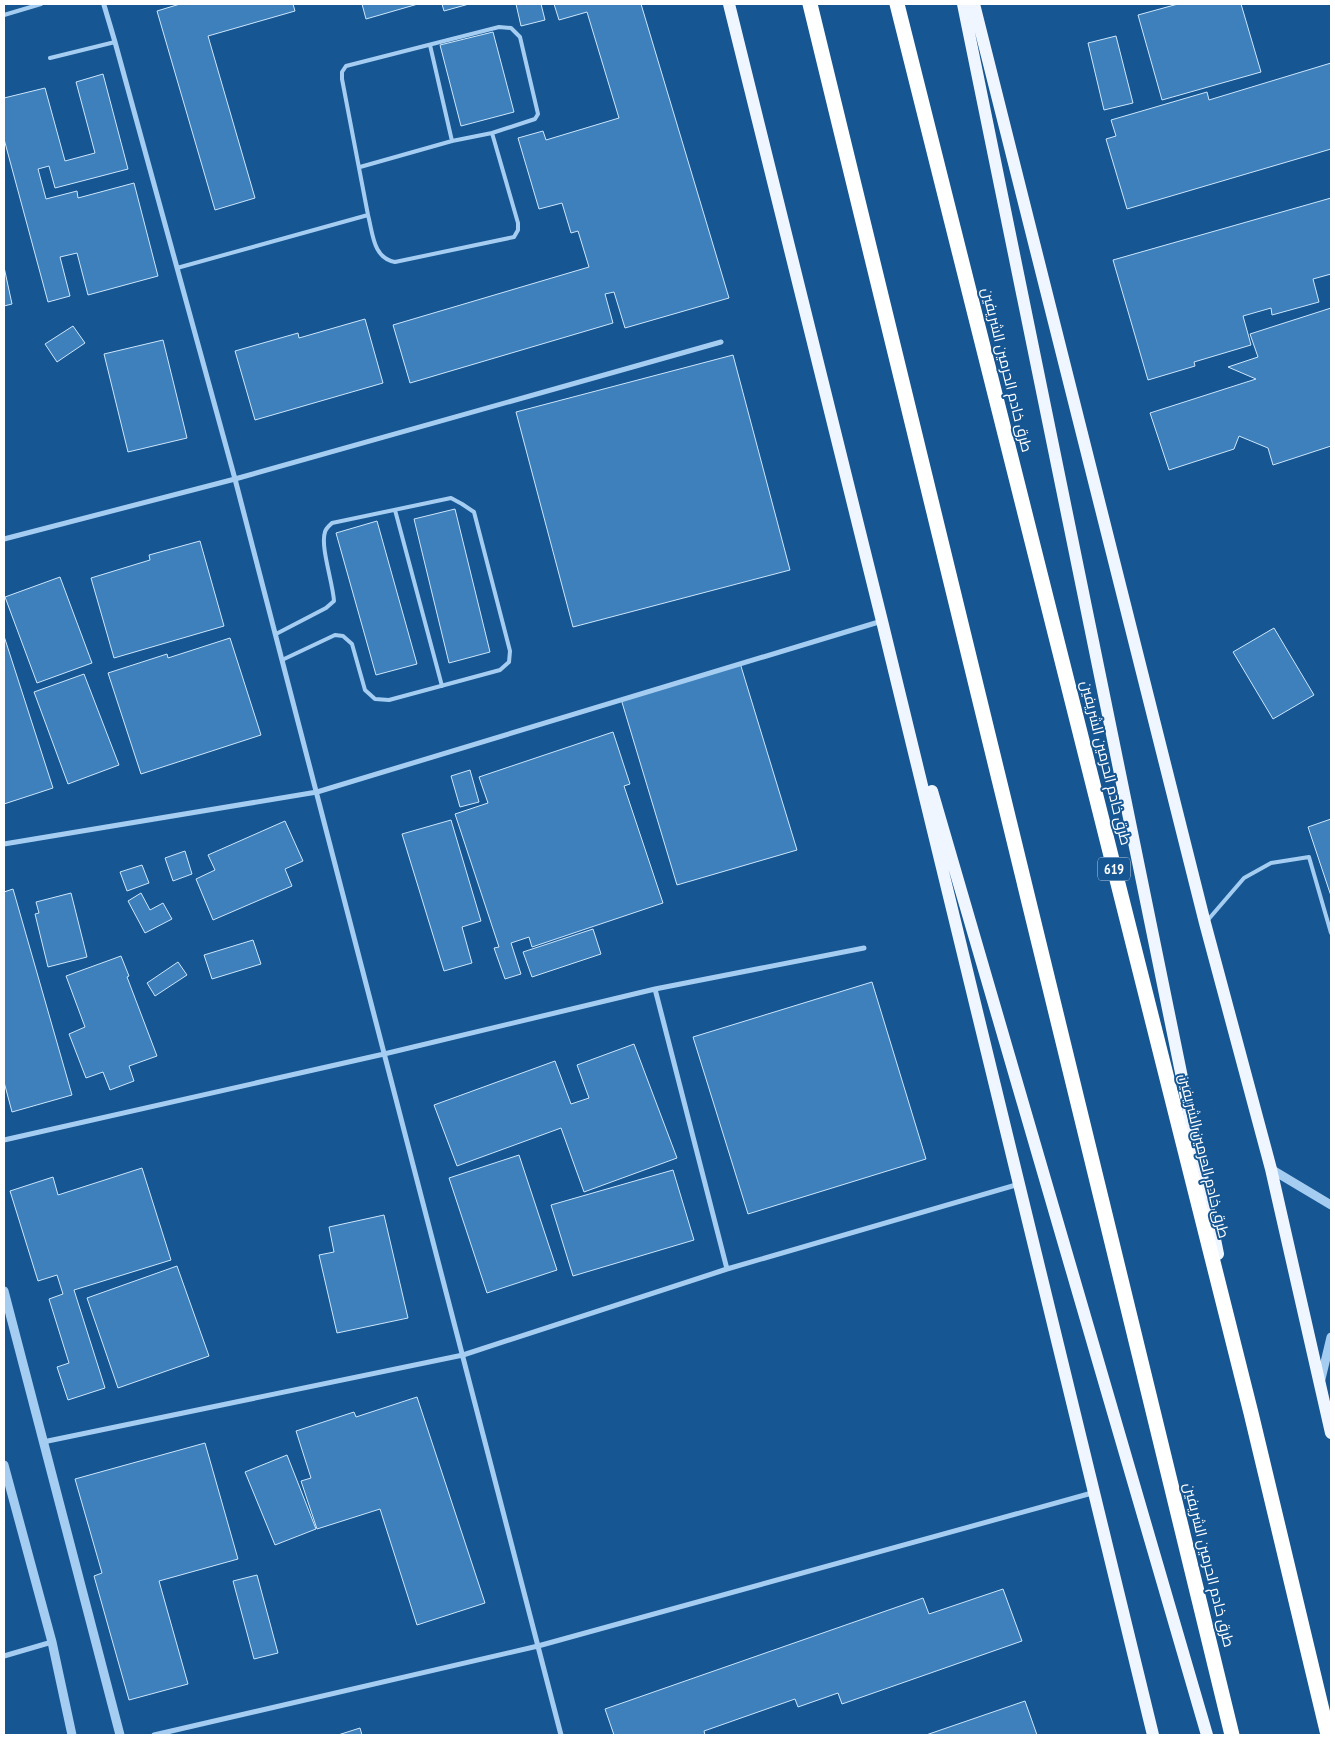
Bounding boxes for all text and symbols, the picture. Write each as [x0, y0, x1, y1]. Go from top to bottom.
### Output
street label: طرق خادم الحرمين الشريفين [977, 286, 1037, 454]
street label: طرق خادم الحرمين الشريفين [1076, 679, 1136, 847]
road number: 619 [1098, 858, 1130, 881]
street label: طرق خادم الحرمين الشريفين [1174, 1072, 1234, 1240]
street label: طرق خادم الحرمين الشريفين [1179, 1481, 1239, 1649]

